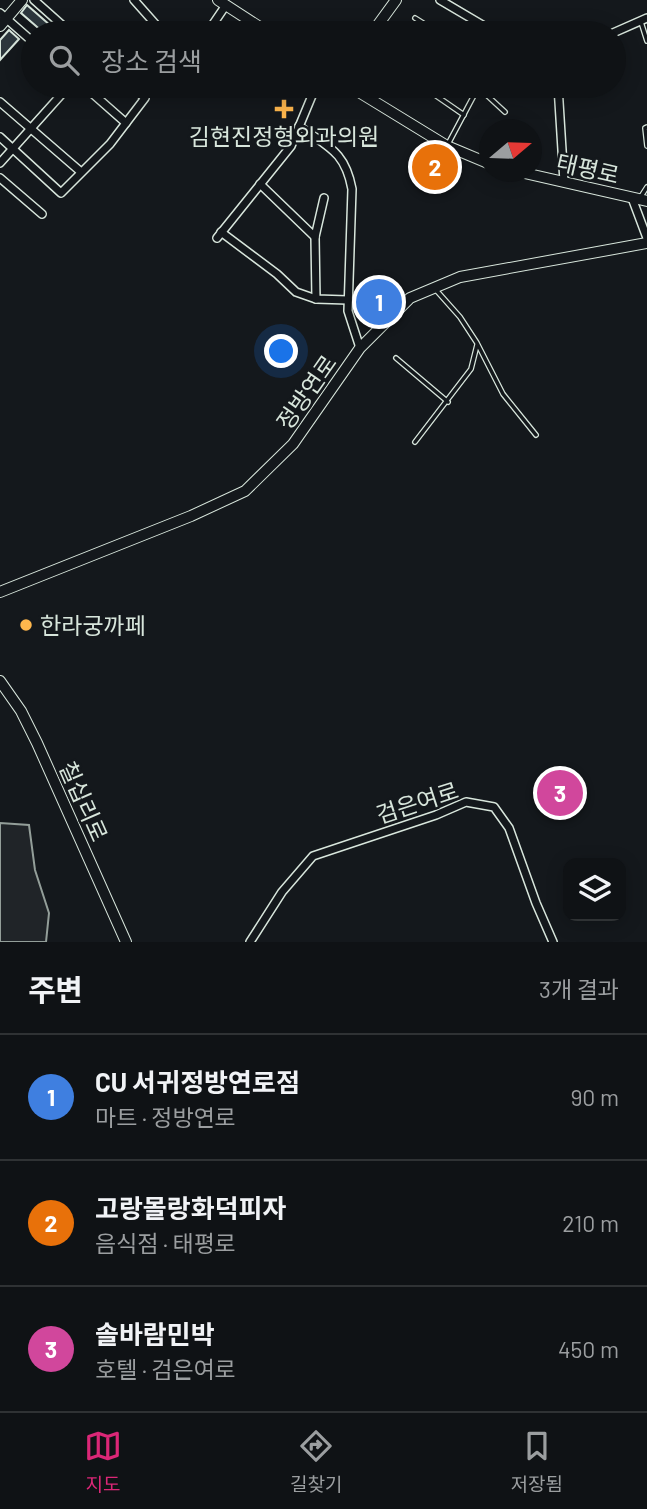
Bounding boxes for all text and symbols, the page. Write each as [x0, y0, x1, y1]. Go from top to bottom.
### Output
search box [21, 21, 626, 98]
icon: search [45, 41, 83, 79]
text: 장소 검색 [101, 45, 202, 76]
marker: 김현진정형외과의원 [274, 99, 294, 119]
north arrow [479, 119, 542, 182]
place label: 김현진정형외과의원 [189, 122, 379, 150]
pin: 2 [412, 141, 458, 193]
street label: 태평로 [554, 147, 622, 189]
pin: 1 [356, 276, 402, 328]
your location [264, 334, 298, 368]
street label: 정방연로 [270, 349, 342, 435]
place label: 한라궁까페 [40, 611, 146, 639]
marker: 한라궁까페 [18, 617, 34, 633]
street label: 칠십리로 [54, 757, 114, 845]
pin: 3 [537, 767, 583, 819]
street label: 검은여로 [372, 776, 462, 828]
map controls [563, 858, 626, 921]
button: layers [563, 858, 626, 921]
text: 주변 [28, 971, 83, 1007]
text: 3개 결과 [539, 975, 619, 1003]
text: CU 서귀정방연로점 [95, 1066, 300, 1097]
text: 1 [47, 1083, 55, 1111]
text: 90 m [570, 1083, 619, 1111]
text: 마트 · 정방연로 [95, 1103, 236, 1131]
text: 고랑몰랑화덕피자 [95, 1192, 286, 1223]
text: 2 [45, 1209, 57, 1237]
text: 210 m [562, 1209, 619, 1237]
text: 음식점 · 태평로 [95, 1229, 236, 1257]
text: 솔바람민박 [95, 1318, 215, 1349]
text: 3 [45, 1335, 57, 1363]
text: 450 m [558, 1335, 619, 1363]
text: 호텔 · 검은여로 [95, 1355, 236, 1383]
tab: 지도 [84, 1427, 122, 1496]
tab: 길찾기 [290, 1427, 343, 1496]
tab: 저장됨 [511, 1427, 563, 1496]

